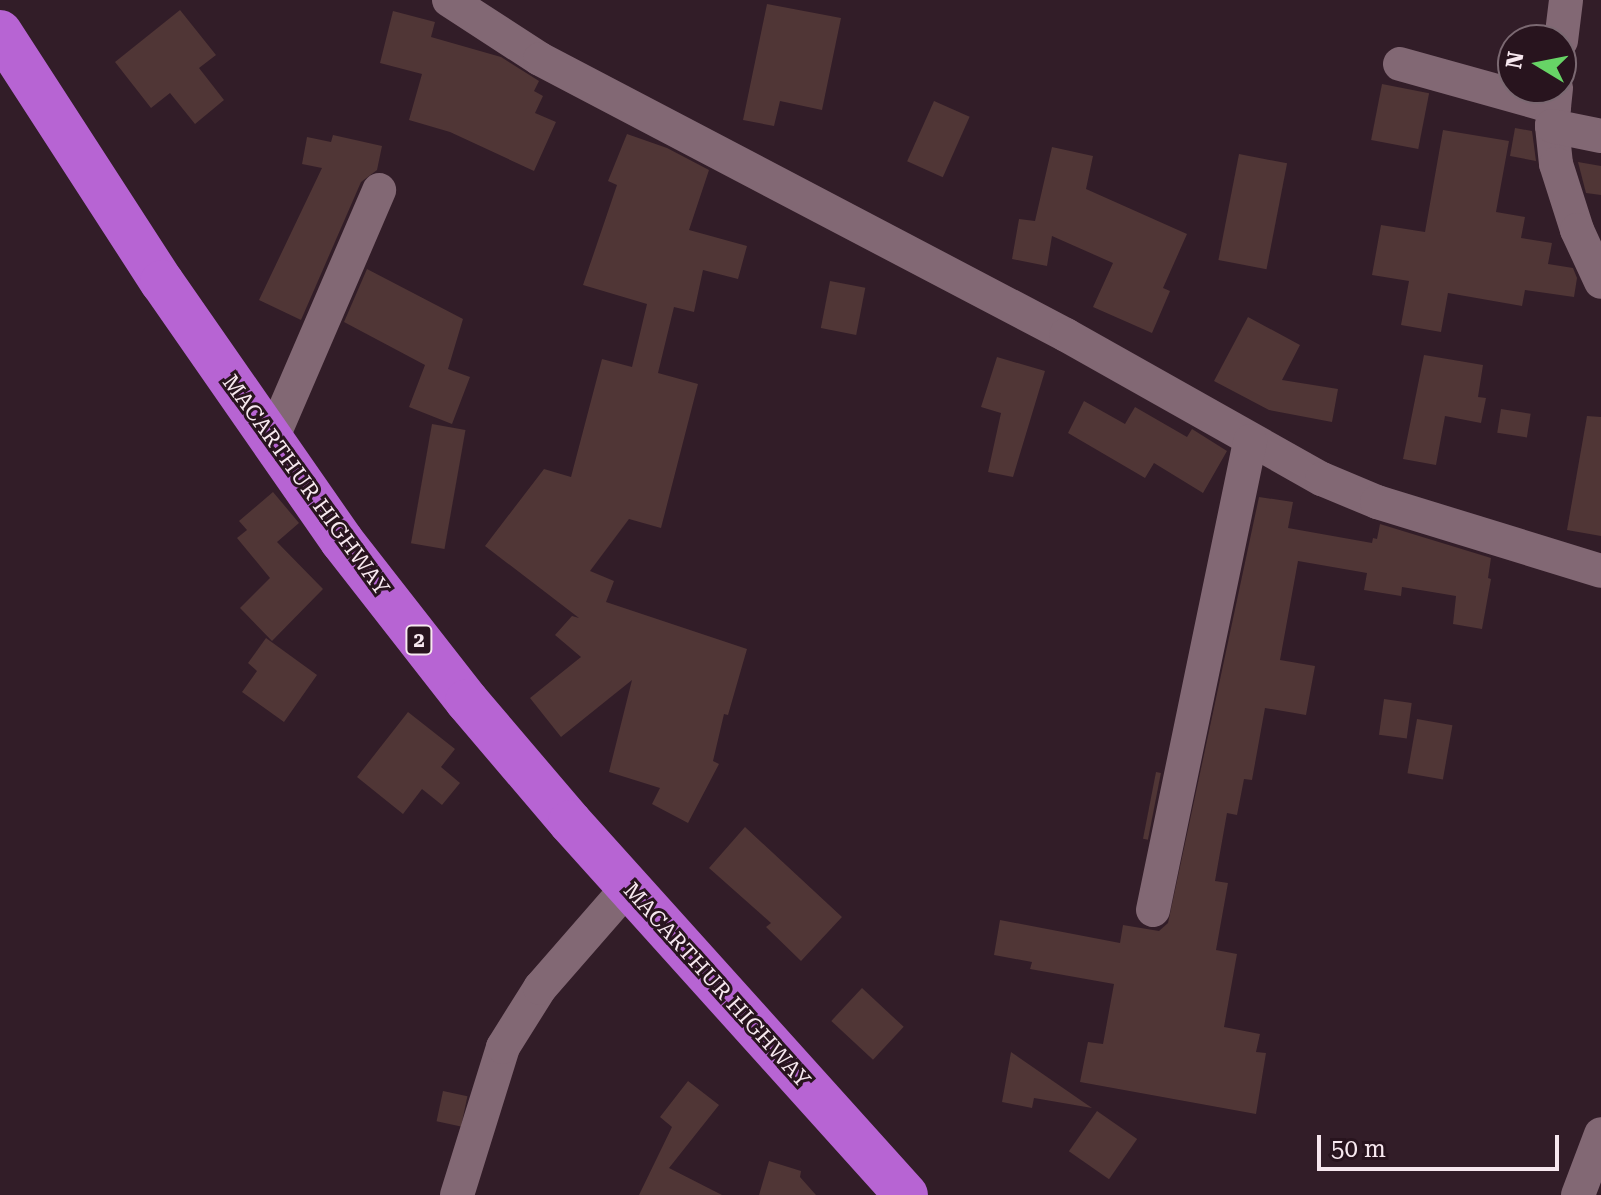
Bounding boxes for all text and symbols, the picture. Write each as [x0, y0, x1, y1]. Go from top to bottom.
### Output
north arrow [1497, 24, 1577, 104]
text: N [1501, 50, 1529, 71]
street label: MACARTHUR HIGHWAY [217, 370, 395, 600]
road number: 2 [405, 624, 433, 656]
street label: MACARTHUR HIGHWAY [618, 877, 816, 1093]
scale bar [1321, 1119, 1563, 1169]
text: 50 m [1331, 1135, 1386, 1163]

